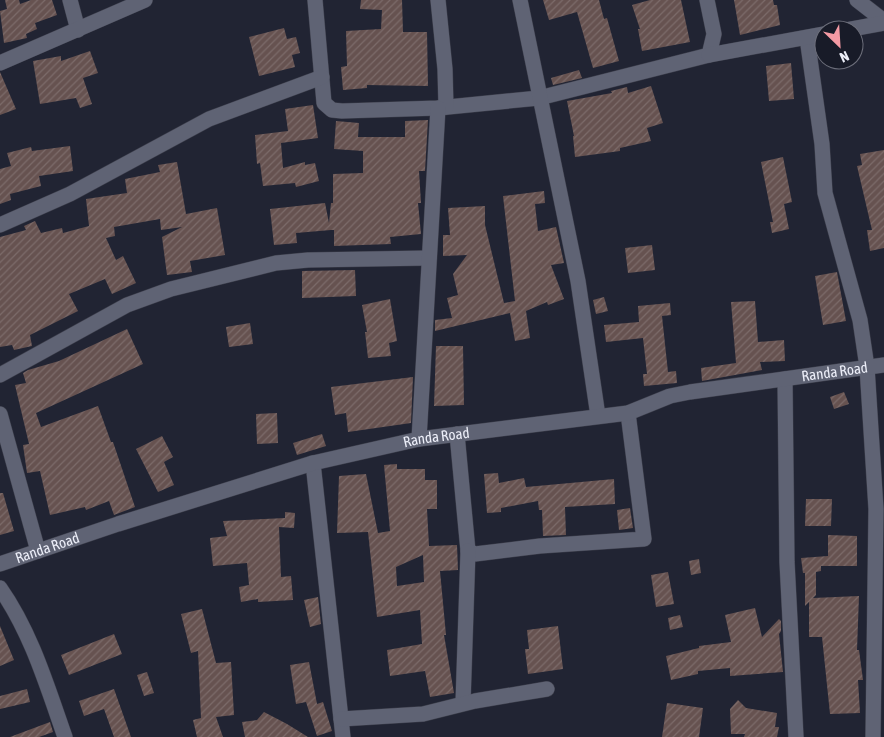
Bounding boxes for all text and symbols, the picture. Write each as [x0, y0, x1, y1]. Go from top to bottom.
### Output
north arrow [814, 20, 864, 70]
text: N [837, 48, 852, 66]
street label: Randa Road [800, 358, 869, 384]
street label: Randa Road [401, 424, 470, 450]
street label: Randa Road [13, 529, 81, 566]

